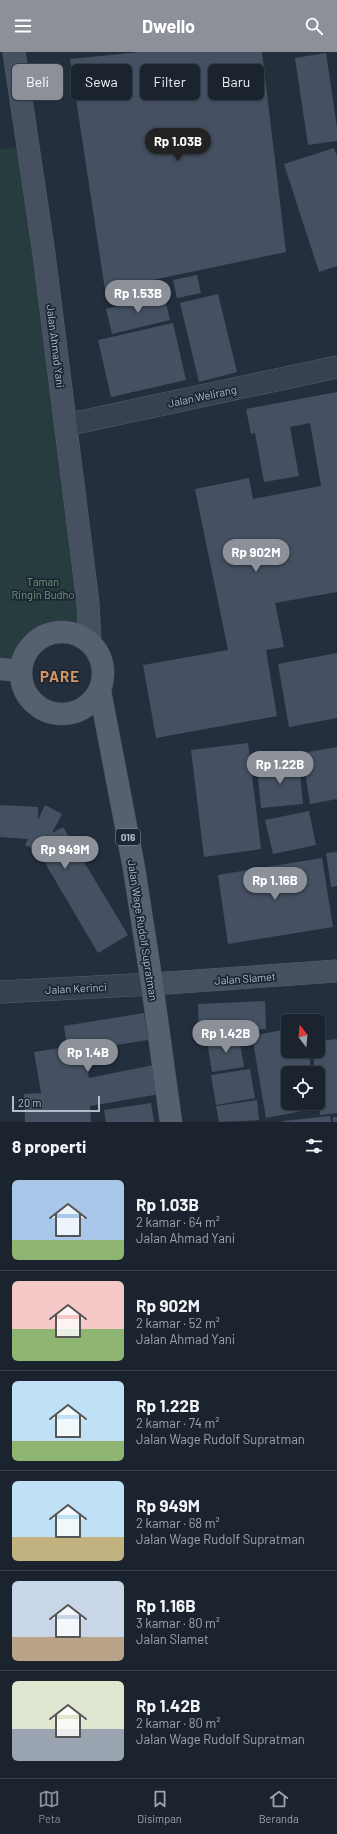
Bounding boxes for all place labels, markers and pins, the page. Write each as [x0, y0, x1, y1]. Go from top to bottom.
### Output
pin: Rp 1.03B [137, 128, 219, 162]
pin: Rp 1.53B [97, 280, 179, 314]
pin: Rp 902M [219, 539, 293, 573]
pin: Rp 1.22B [239, 751, 321, 785]
pin: Rp 949M [28, 836, 102, 870]
pin: Rp 1.16B [234, 867, 316, 901]
pin: Rp 1.42B [185, 1020, 267, 1054]
pin: Rp 1.4B [51, 1039, 125, 1073]

